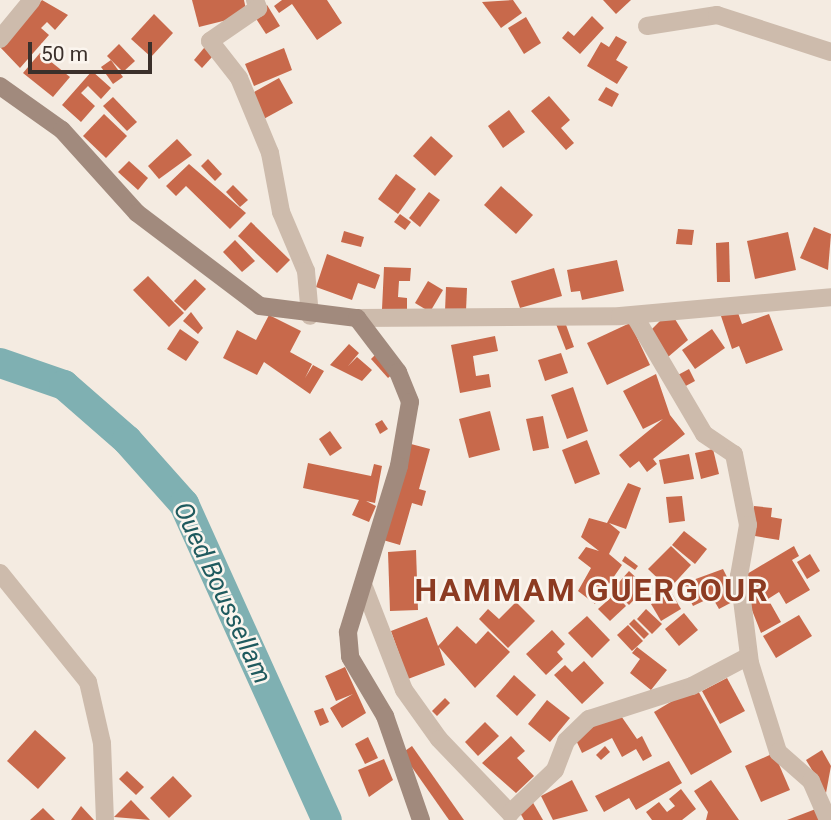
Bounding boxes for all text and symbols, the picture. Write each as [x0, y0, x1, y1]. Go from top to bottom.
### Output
scale bar [32, 28, 156, 72]
text: 50 m [41, 42, 88, 66]
water label: Oued Boussellam [166, 497, 278, 689]
district label: HAMMAM GUERGOUR [416, 571, 768, 609]

